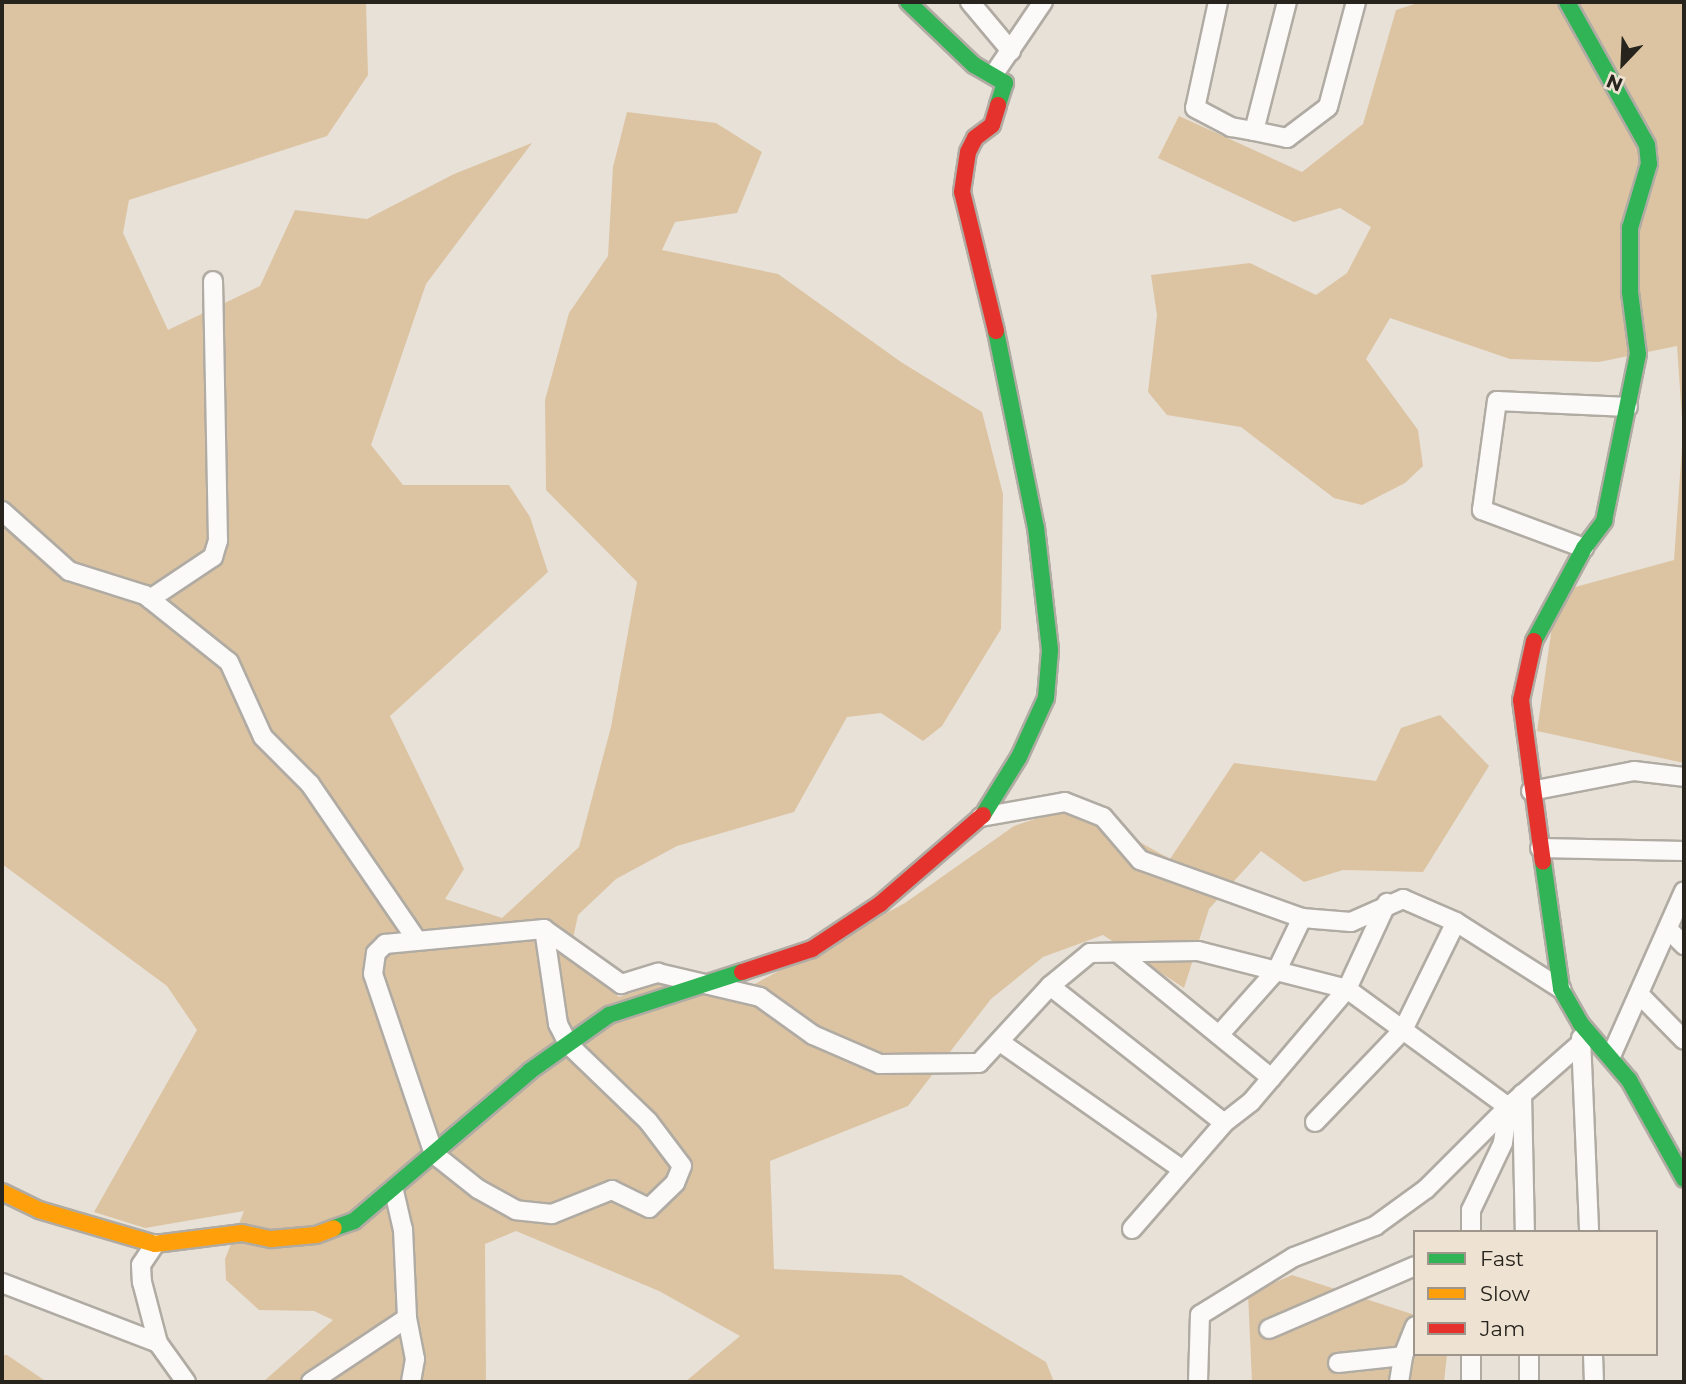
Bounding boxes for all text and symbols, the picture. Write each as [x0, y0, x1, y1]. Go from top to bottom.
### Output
north arrow [1588, 28, 1658, 98]
text: N [1603, 69, 1626, 96]
legend [1413, 1230, 1658, 1356]
text: Fast [1480, 1246, 1524, 1271]
text: Slow [1480, 1281, 1530, 1306]
text: Jam [1480, 1316, 1525, 1341]

